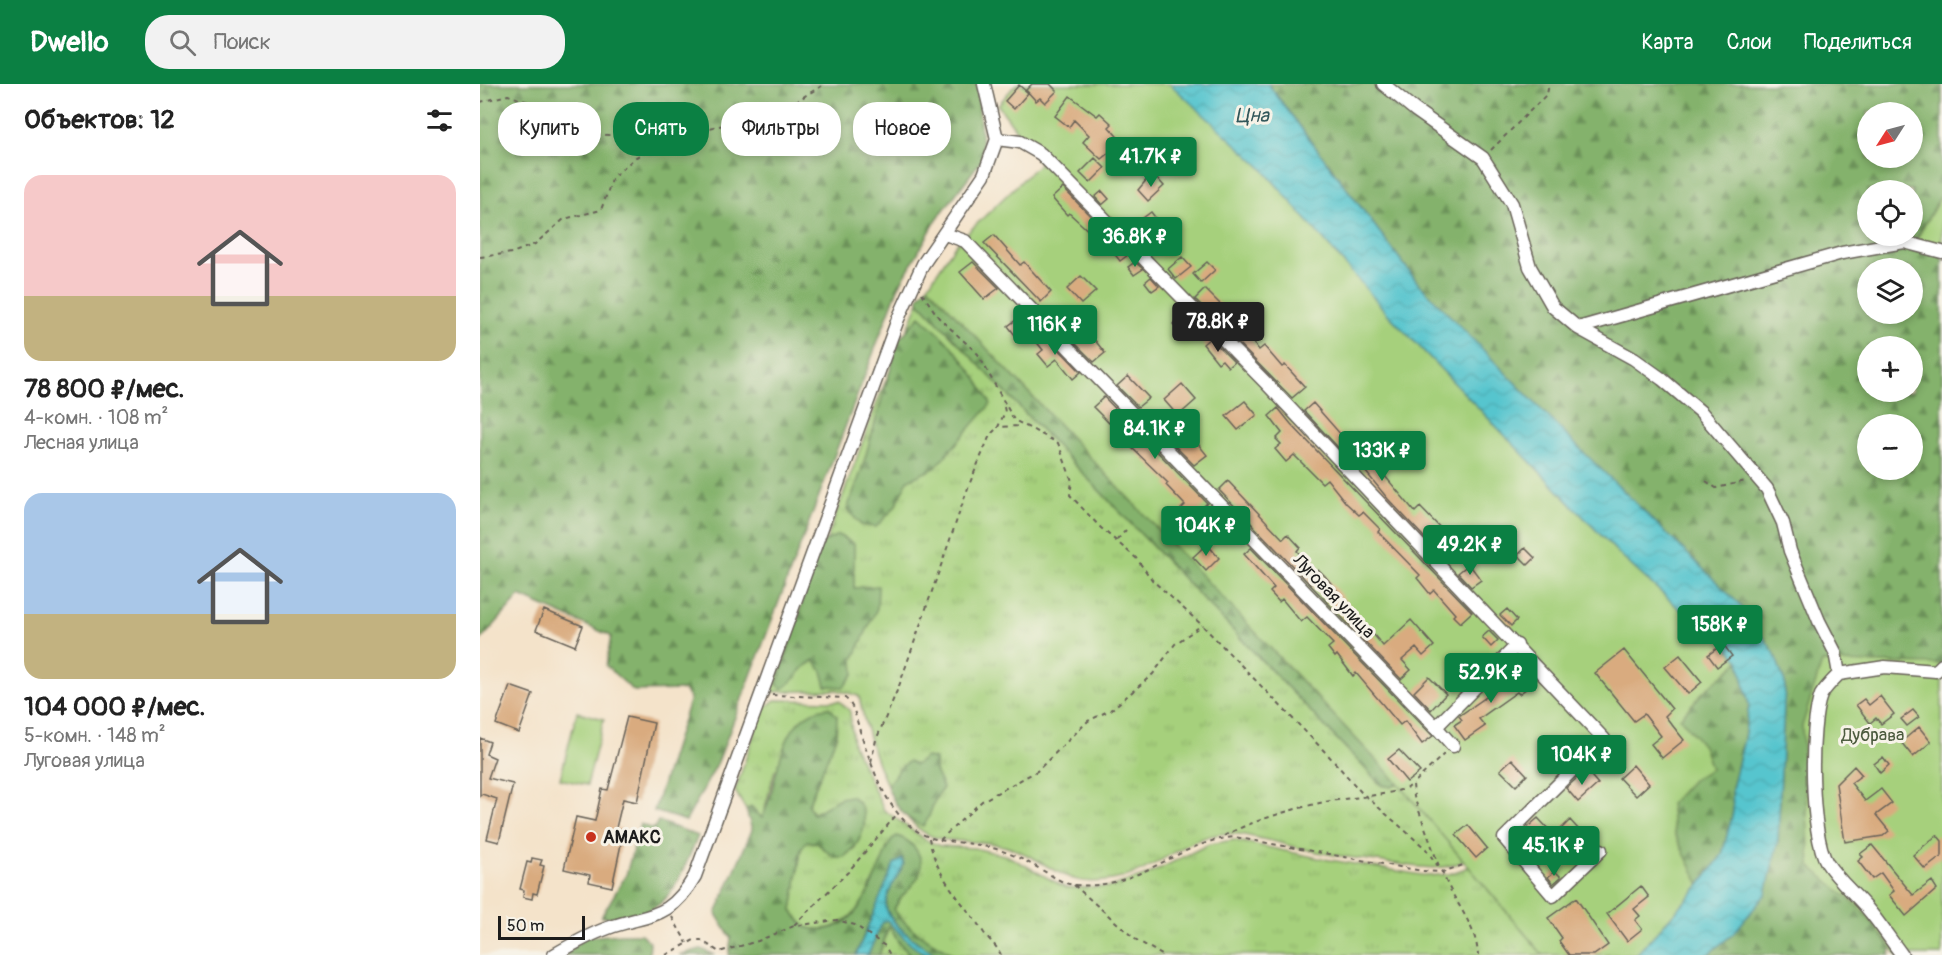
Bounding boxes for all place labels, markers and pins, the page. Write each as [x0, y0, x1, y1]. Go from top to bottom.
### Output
pin: 41.7K ₽ [1096, 137, 1206, 188]
pin: 36.8K ₽ [1080, 217, 1190, 268]
pin: 78.8K ₽ [1163, 302, 1273, 353]
pin: 116K ₽ [1006, 305, 1104, 356]
pin: 84.1K ₽ [1100, 409, 1210, 460]
pin: 133K ₽ [1333, 431, 1431, 482]
pin: 104K ₽ [1157, 506, 1255, 557]
pin: 49.2K ₽ [1415, 525, 1525, 576]
pin: 158K ₽ [1671, 605, 1769, 656]
pin: 52.9K ₽ [1436, 653, 1546, 704]
pin: 104K ₽ [1533, 735, 1631, 786]
place label: АМАКС [603, 826, 661, 849]
pin: 45.1K ₽ [1499, 826, 1609, 877]
marker: АМАКС [584, 830, 598, 844]

